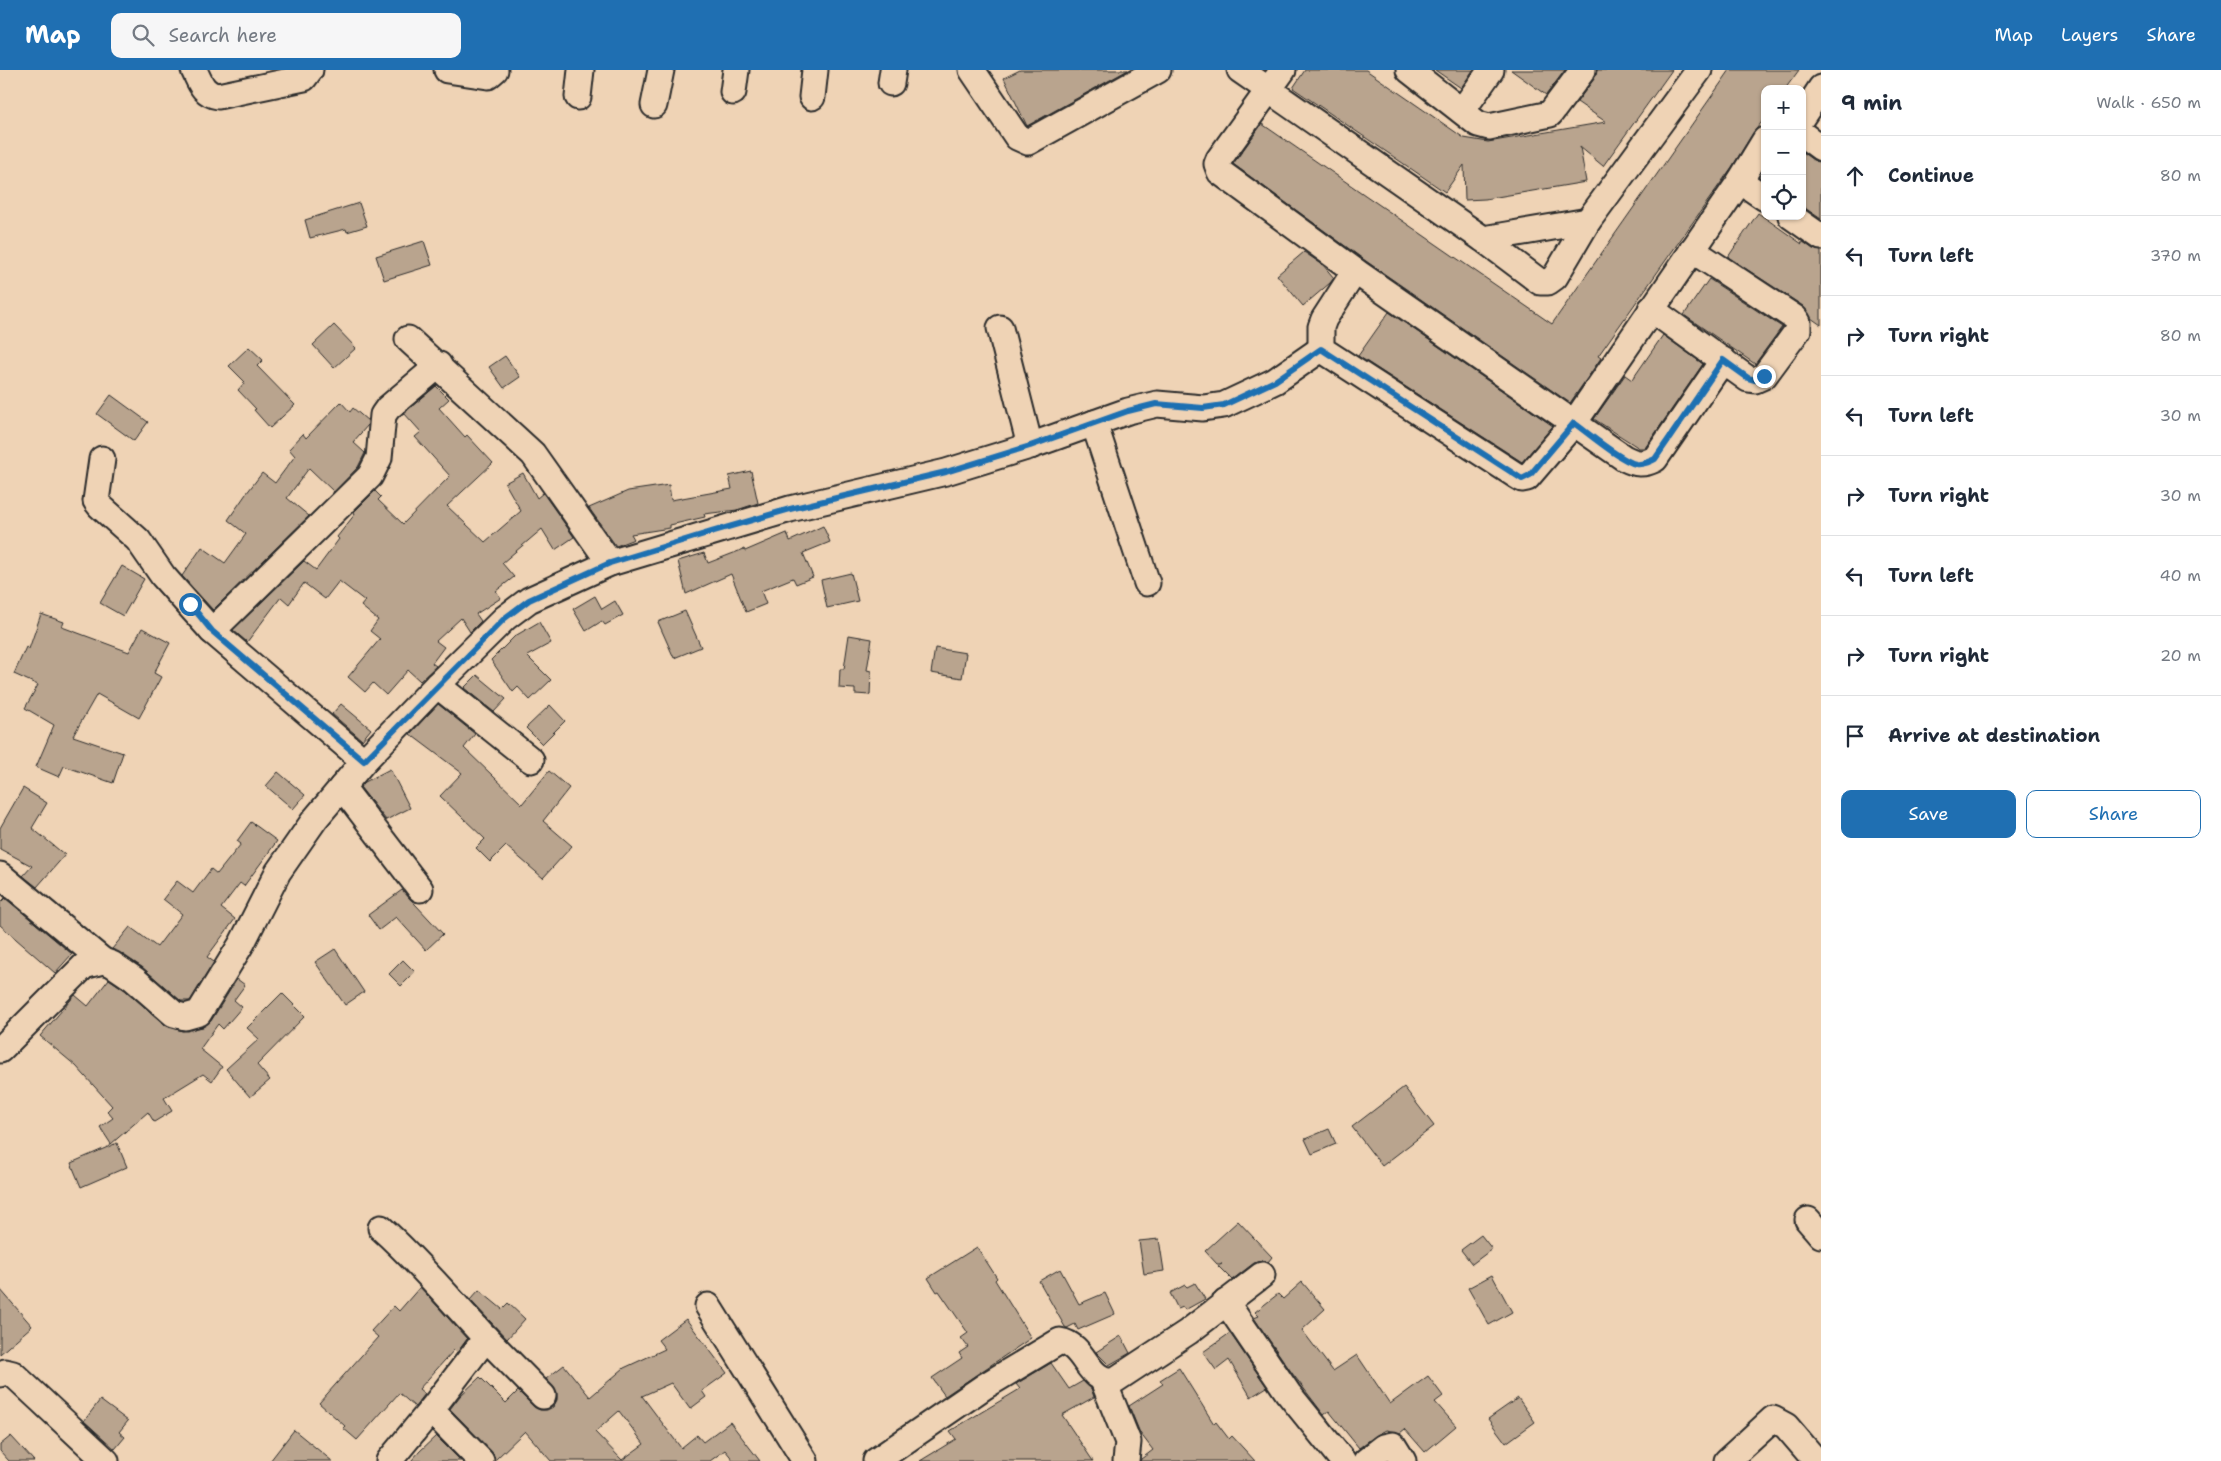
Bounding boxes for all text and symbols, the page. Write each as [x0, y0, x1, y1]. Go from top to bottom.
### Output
search box [111, 13, 461, 58]
text: Map [25, 19, 81, 51]
icon: search [129, 21, 157, 49]
text: Search here [169, 23, 277, 48]
text: Map [1995, 23, 2033, 47]
text: Layers [2061, 23, 2118, 47]
text: Share [2146, 23, 2196, 47]
map controls [1761, 85, 1806, 220]
button: + [1761, 85, 1806, 130]
text: 9 min [1841, 89, 1902, 117]
text: Walk · 650 m [2096, 92, 2201, 113]
button: − [1761, 130, 1806, 175]
icon: ahead [1841, 162, 1869, 190]
text: Continue [1888, 163, 1974, 188]
text: 80 m [2160, 165, 2201, 186]
button: locate [1761, 175, 1806, 220]
icon: left [1841, 242, 1869, 270]
text: Turn left [1888, 243, 1974, 268]
text: 370 m [2150, 245, 2201, 266]
icon: right [1841, 322, 1869, 350]
text: Turn right [1888, 323, 1989, 348]
text: 80 m [2160, 325, 2201, 346]
route end [1753, 365, 1776, 388]
icon: left [1841, 402, 1869, 430]
text: Turn left [1888, 403, 1974, 428]
text: 30 m [2160, 405, 2201, 426]
icon: right [1841, 482, 1869, 510]
text: Turn right [1888, 483, 1989, 508]
text: 30 m [2160, 485, 2201, 506]
icon: left [1841, 562, 1869, 590]
text: Turn left [1888, 563, 1974, 588]
text: 40 m [2159, 565, 2201, 586]
route start [179, 593, 202, 616]
icon: right [1841, 642, 1869, 670]
text: Turn right [1888, 643, 1989, 668]
text: 20 m [2160, 645, 2201, 666]
icon: arrive [1841, 722, 1869, 750]
text: Arrive at destination [1888, 723, 2100, 748]
button: Save [1841, 790, 2016, 838]
button: Share [2026, 790, 2201, 838]

